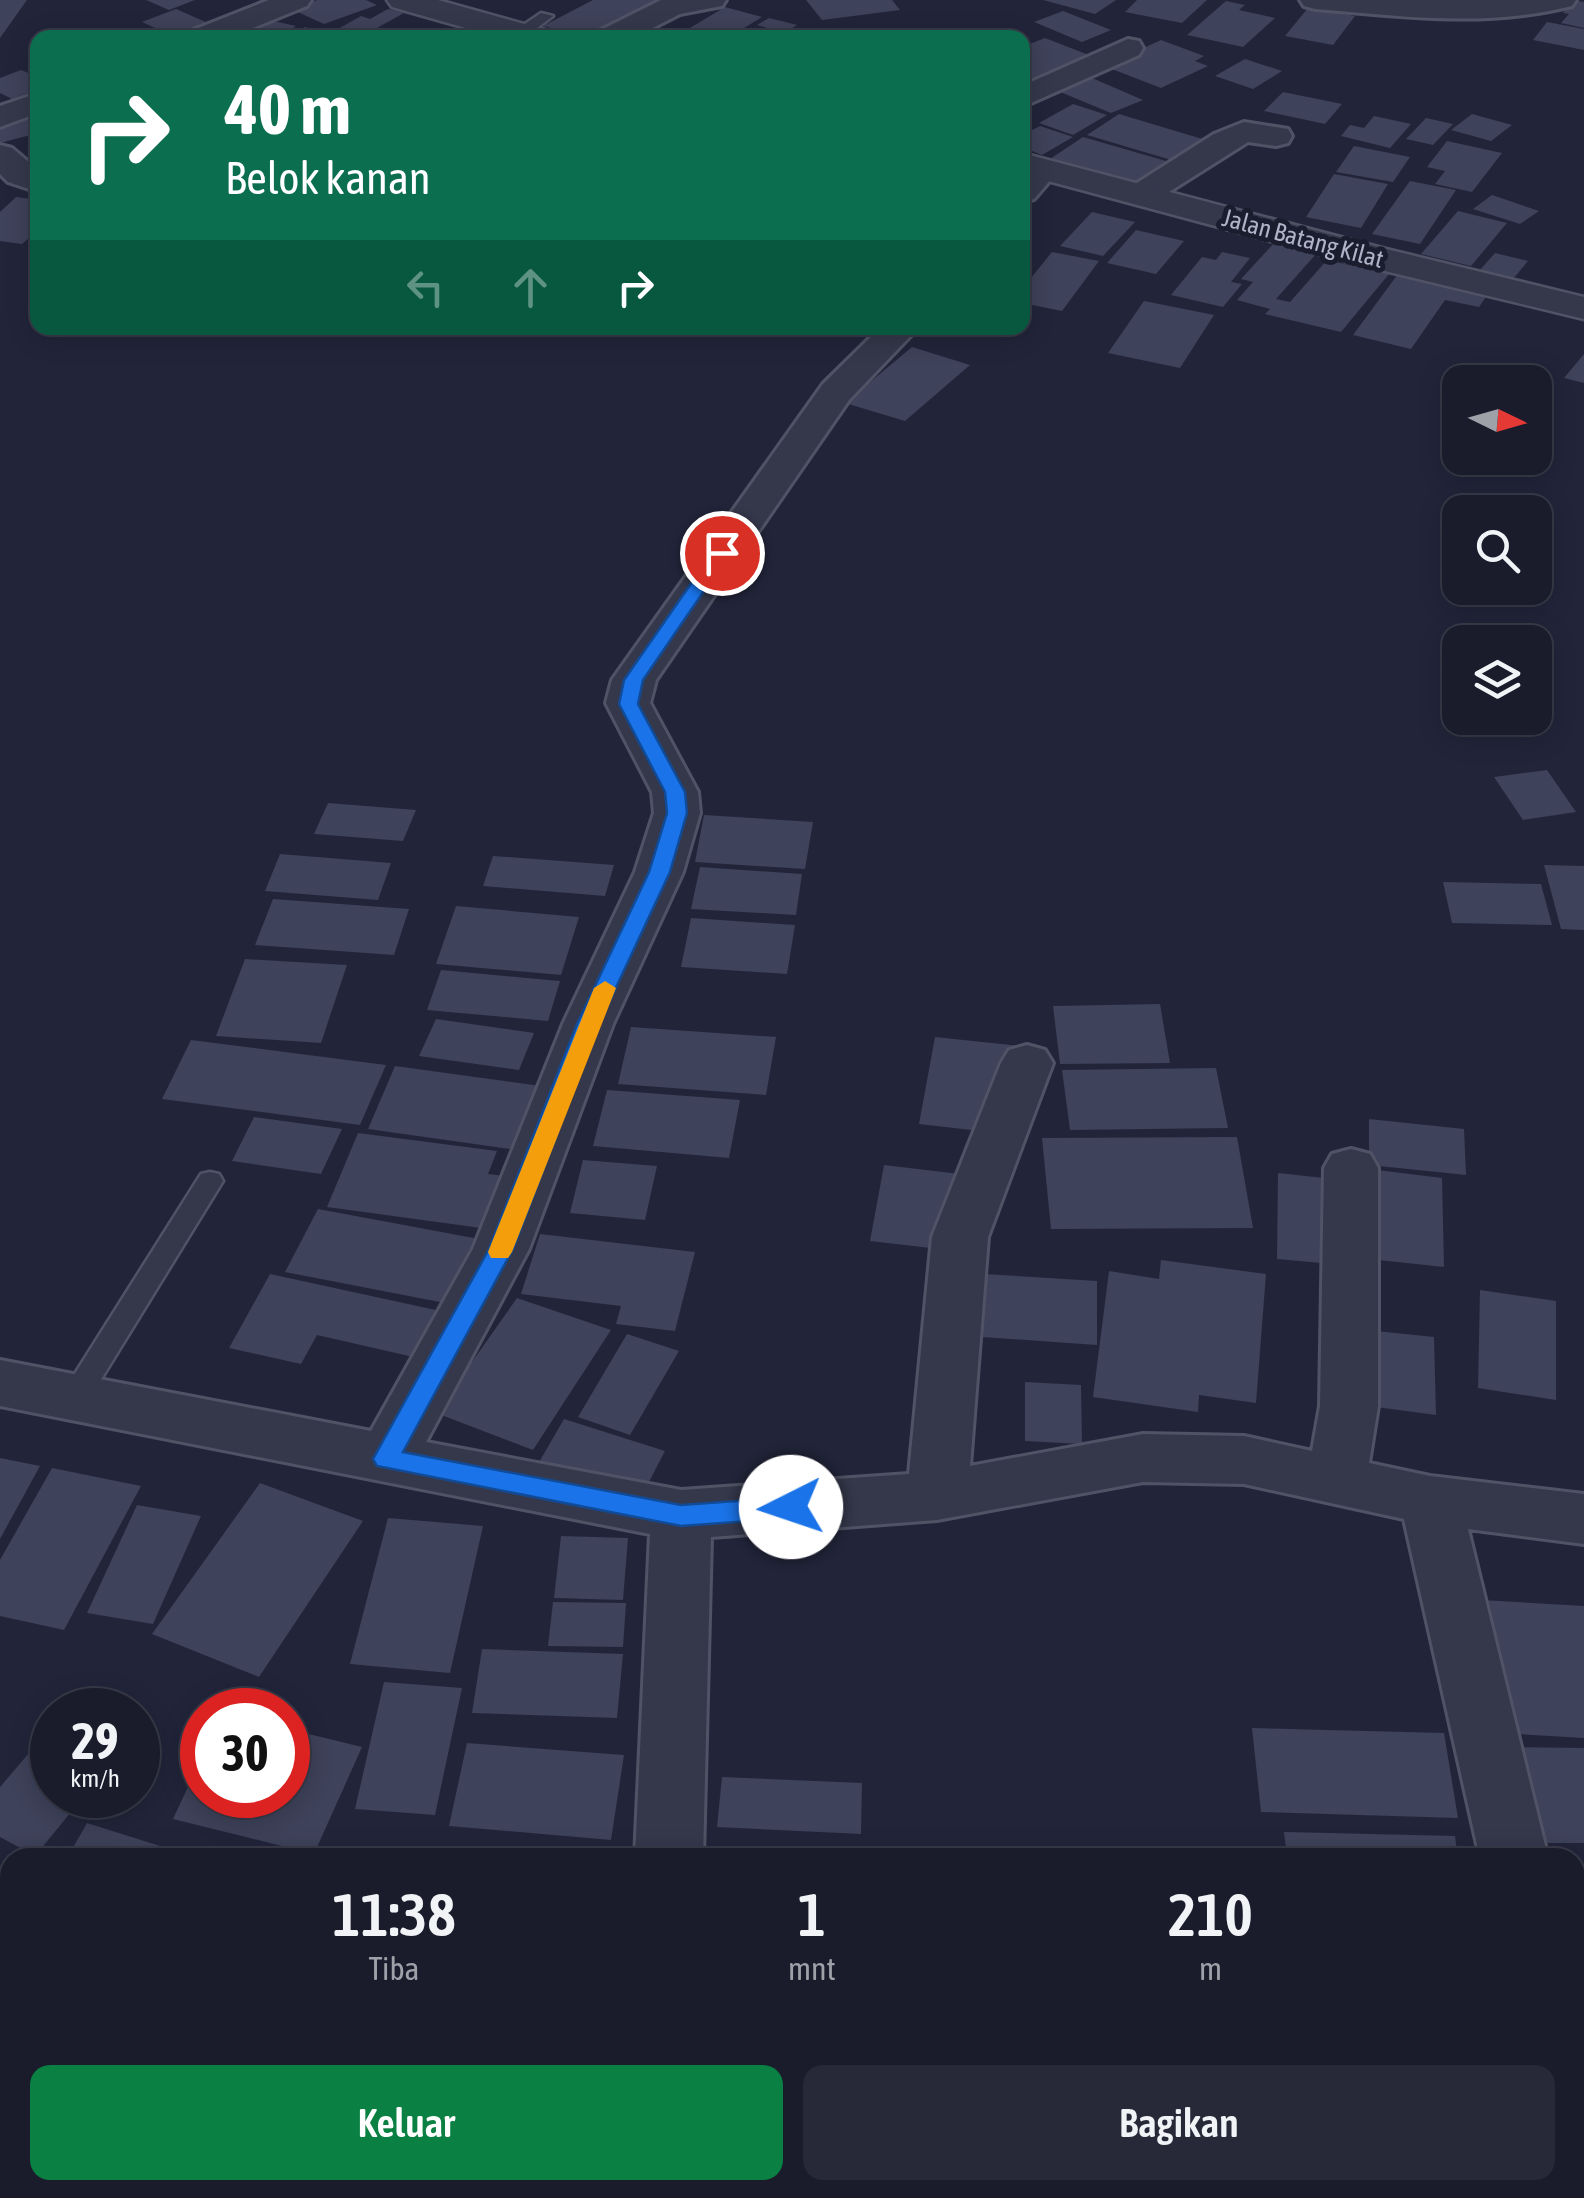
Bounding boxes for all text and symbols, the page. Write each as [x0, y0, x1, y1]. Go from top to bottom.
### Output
text: 40 m [225, 69, 351, 149]
icon: right [60, 70, 190, 200]
text: Belok kanan [225, 152, 431, 204]
street label: Jalan Batang Kilat [1219, 203, 1387, 273]
icon: left [398, 260, 453, 315]
icon: ahead [503, 260, 558, 315]
icon: right [608, 260, 663, 315]
north arrow [1442, 365, 1552, 475]
map controls [1442, 365, 1552, 735]
button: search [1442, 495, 1552, 605]
pin [680, 511, 765, 596]
icon: arrive [695, 526, 750, 581]
button: layers [1442, 625, 1552, 735]
position arrow [739, 1455, 843, 1559]
speed limit sign: 30 [180, 1688, 310, 1818]
text: 29 [71, 1712, 118, 1770]
text: km/h [70, 1764, 120, 1792]
text: 11:38 [332, 1880, 456, 1949]
text: 1 [798, 1880, 826, 1949]
text: 210 [1168, 1880, 1253, 1949]
text: Tiba [369, 1950, 419, 1987]
text: mnt [788, 1950, 836, 1987]
text: m [1199, 1950, 1222, 1987]
button: Keluar [30, 2065, 783, 2180]
button: Bagikan [803, 2065, 1555, 2180]

